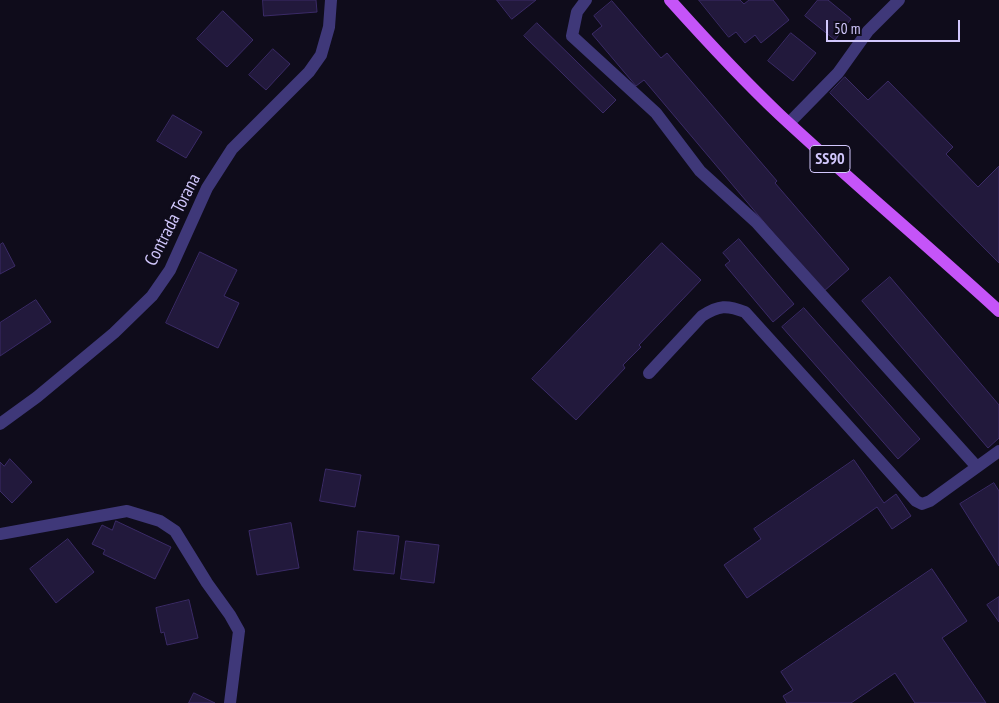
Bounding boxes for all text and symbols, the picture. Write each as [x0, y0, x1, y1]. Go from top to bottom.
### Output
scale bar [829, 10, 963, 42]
text: 50 m [834, 19, 860, 38]
road number: SS90 [810, 146, 850, 172]
street label: Contrada Torana [141, 170, 205, 270]

